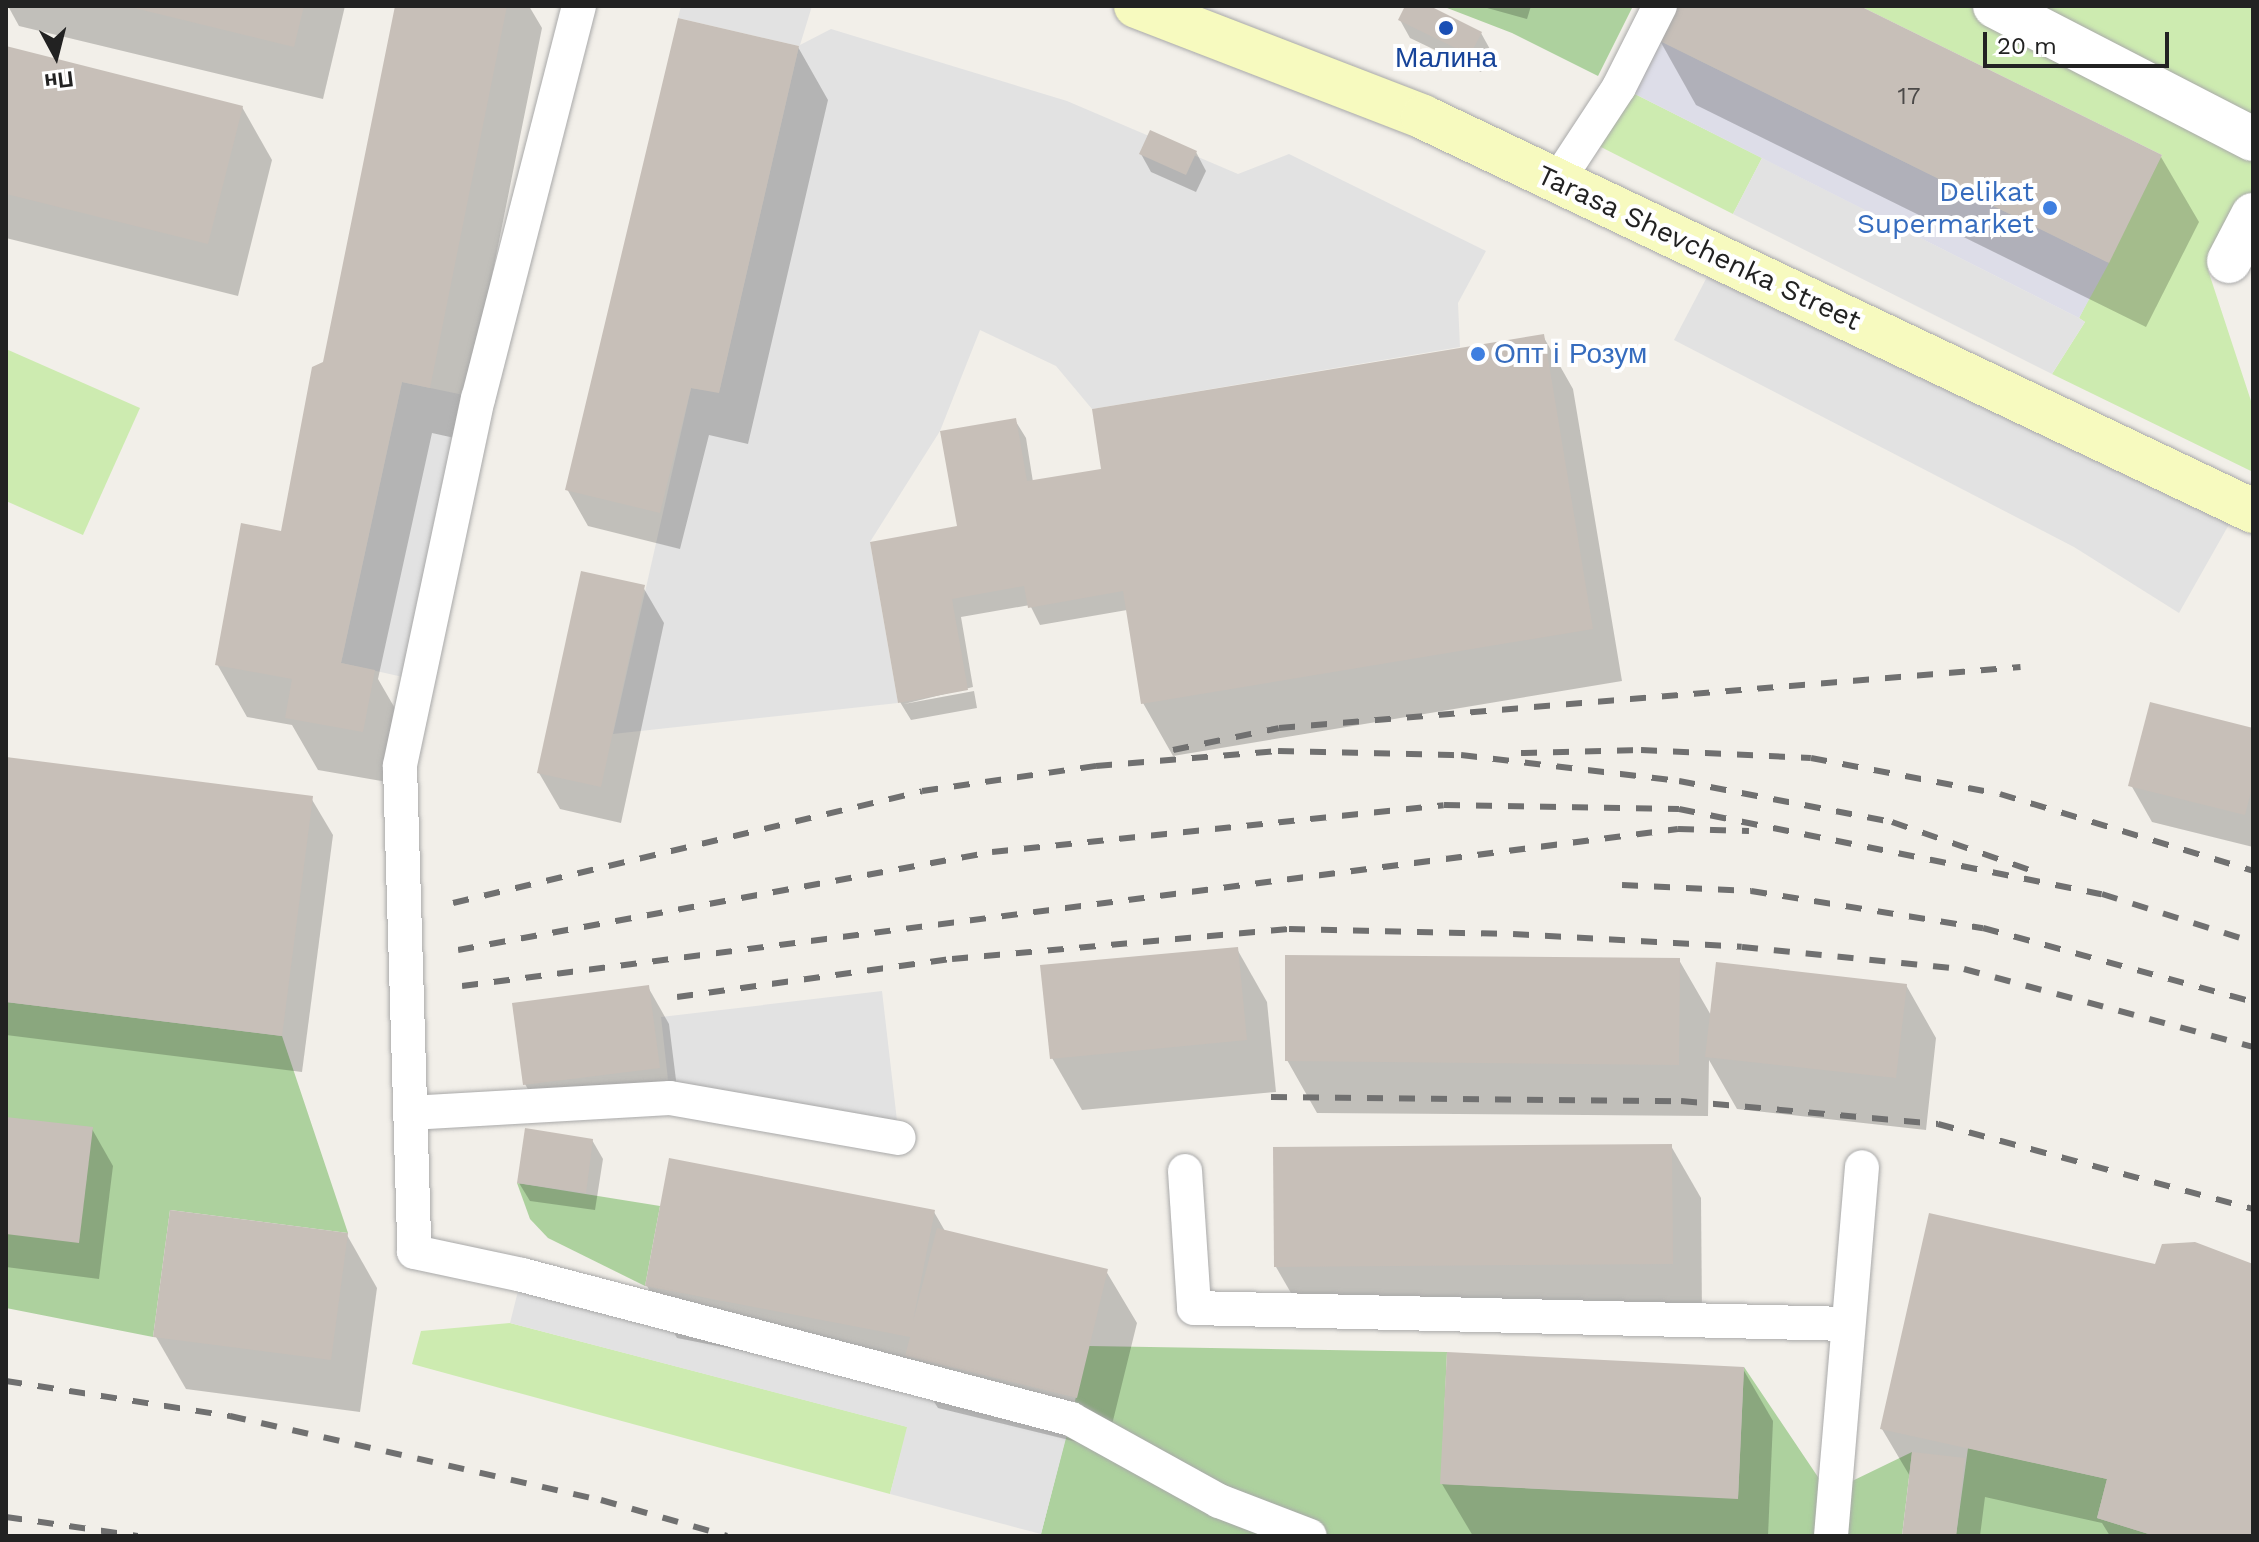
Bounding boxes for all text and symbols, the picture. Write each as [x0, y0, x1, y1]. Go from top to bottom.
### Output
north arrow [16, 16, 96, 96]
scale bar [1987, 16, 2173, 66]
marker: Малина [1437, 19, 1455, 37]
text: 20 m [1997, 32, 2057, 60]
place label: Малина [1395, 41, 1497, 75]
text: Пн [43, 66, 75, 94]
house number: 17 [1898, 83, 1920, 111]
street label: Tarasa Shevchenka Street [1531, 158, 1867, 338]
place label: Delikat Supermarket [1857, 175, 2034, 241]
marker: Delikat Supermarket [2041, 199, 2059, 217]
place label: Опт і Розум [1494, 337, 1647, 371]
marker: Опт і Розум [1469, 345, 1487, 363]

